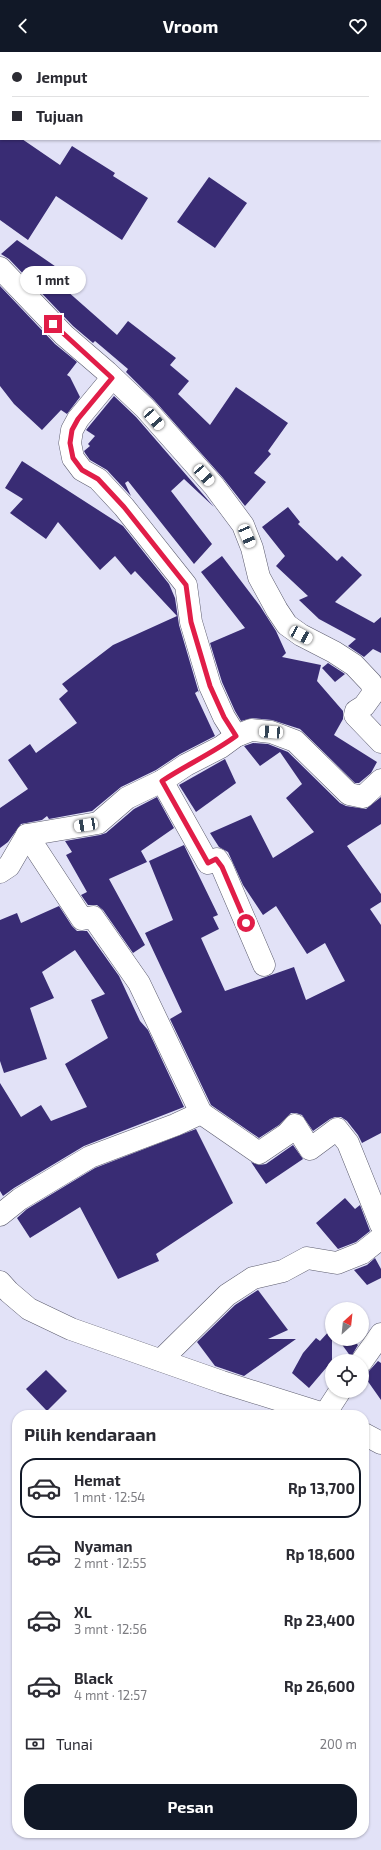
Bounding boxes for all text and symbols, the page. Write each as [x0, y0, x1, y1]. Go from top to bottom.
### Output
icon: back [12, 15, 34, 37]
text: Vroom [163, 15, 218, 37]
icon: heart [347, 15, 369, 37]
text: Jemput [36, 68, 87, 86]
text: Tujuan [36, 107, 83, 125]
callout: 1 mnt [20, 266, 86, 294]
text: 1 mnt [36, 272, 70, 288]
route end [44, 315, 62, 333]
car [142, 406, 166, 432]
car [192, 462, 216, 488]
car [237, 523, 257, 549]
car [288, 624, 314, 646]
car [259, 725, 283, 739]
car [73, 817, 99, 833]
route start [237, 914, 255, 932]
north arrow [325, 1302, 369, 1346]
map controls [325, 1302, 369, 1398]
button: locate [325, 1354, 369, 1398]
text: Pilih kendaraan [24, 1423, 156, 1445]
icon: car [26, 1470, 62, 1506]
text: Hemat [74, 1471, 121, 1489]
text: Rp 13,700 [288, 1479, 355, 1497]
text: 1 mnt · 12:54 [74, 1489, 145, 1505]
icon: car [26, 1536, 62, 1572]
text: Nyaman [74, 1537, 133, 1555]
text: Rp 18,600 [286, 1545, 355, 1563]
text: 2 mnt · 12:55 [74, 1555, 146, 1571]
icon: car [26, 1602, 62, 1638]
text: XL [74, 1603, 92, 1621]
text: Rp 23,400 [284, 1611, 355, 1629]
text: 3 mnt · 12:56 [74, 1621, 147, 1637]
icon: car [26, 1668, 62, 1704]
text: Black [74, 1669, 113, 1687]
text: Rp 26,600 [284, 1677, 355, 1695]
text: 4 mnt · 12:57 [74, 1687, 147, 1703]
icon: cash [24, 1733, 46, 1755]
text: Tunai [56, 1735, 93, 1753]
text: 200 m [320, 1736, 357, 1752]
button: Pesan [24, 1784, 357, 1830]

